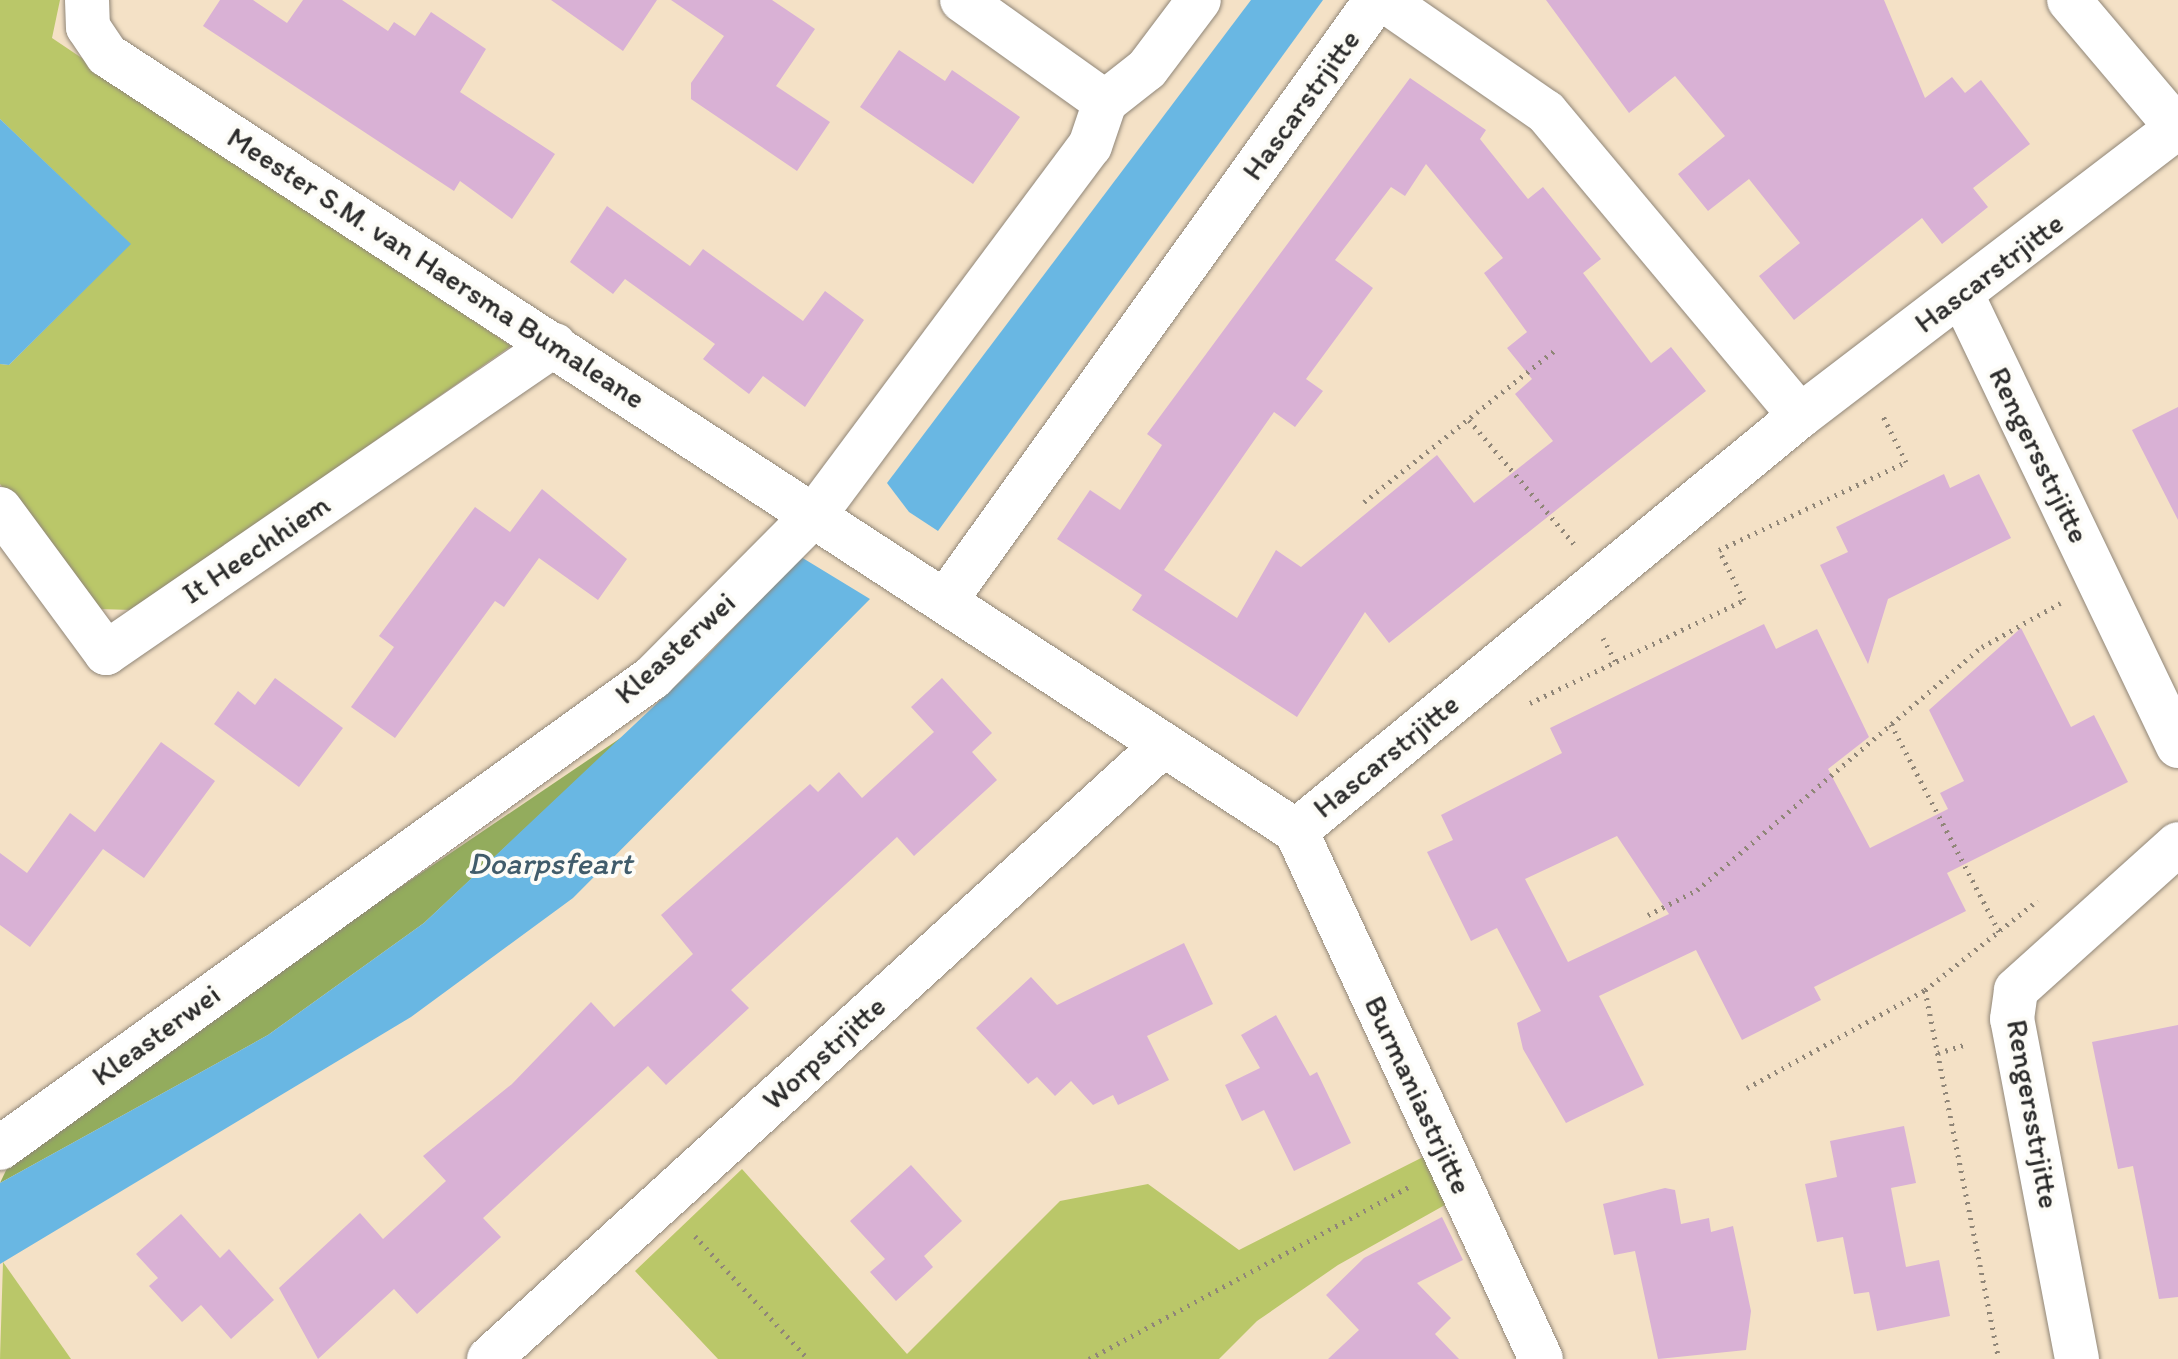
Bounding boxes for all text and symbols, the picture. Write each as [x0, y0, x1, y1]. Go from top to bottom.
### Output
street label: Hascarstrjitte [1234, 23, 1368, 187]
street label: Meester S.M. van Haersma Bumaleane [219, 118, 653, 418]
street label: Hascarstrjitte [1907, 205, 2071, 341]
street label: Rengersstrjitte [1981, 361, 2097, 549]
street label: It Heechhiem [175, 486, 337, 612]
street label: Kleasterwei [607, 584, 743, 712]
street label: Hascarstrjitte [1306, 686, 1466, 826]
water label: Doarpsfeart [468, 844, 632, 882]
street label: Kleasterwei [85, 976, 227, 1094]
street label: Worpstrjitte [755, 988, 893, 1118]
street label: Burmaniastrjitte [1356, 990, 1480, 1200]
street label: Rengersstrjitte [1999, 1017, 2067, 1211]

